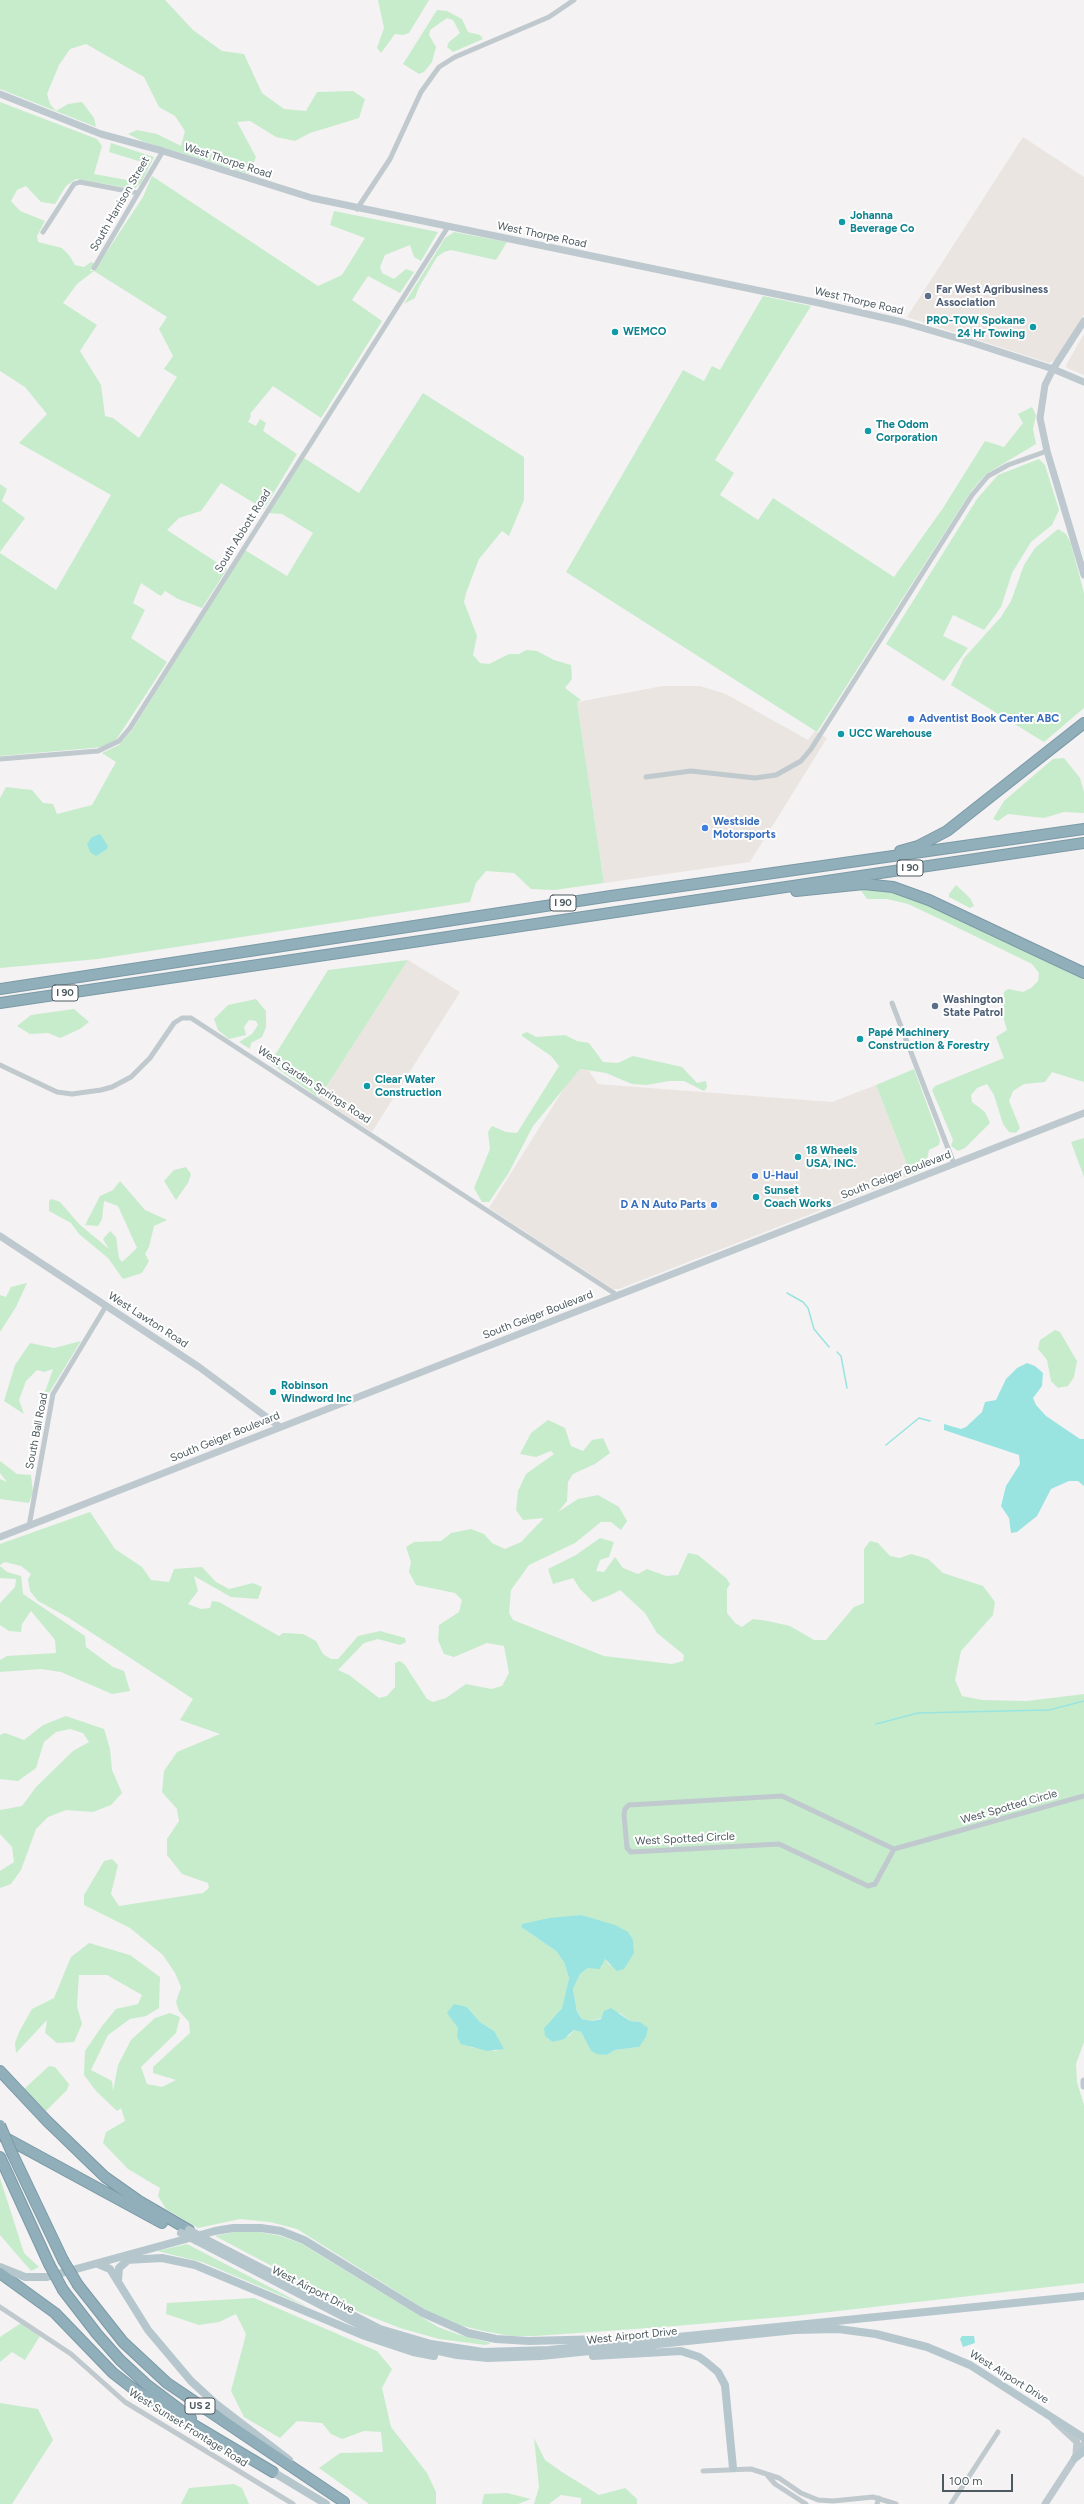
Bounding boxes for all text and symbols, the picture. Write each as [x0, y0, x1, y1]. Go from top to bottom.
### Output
street label: West Thorpe Road [183, 141, 273, 181]
street label: South Harrison Street [87, 154, 153, 254]
place label: Johanna Beverage Co [850, 209, 914, 235]
marker: Johanna Beverage Co [837, 217, 847, 227]
street label: West Thorpe Road [496, 219, 588, 251]
place label: Far West Agribusiness Association [936, 283, 1048, 309]
street label: West Thorpe Road [813, 284, 905, 318]
marker: Far West Agribusiness Association [923, 291, 933, 301]
place label: PRO-TOW Spokane 24 Hr Towing [926, 314, 1025, 340]
marker: PRO-TOW Spokane 24 Hr Towing [1028, 322, 1038, 332]
place label: WEMCO [623, 325, 666, 339]
marker: WEMCO [610, 327, 620, 337]
place label: The Odom Corporation [876, 418, 938, 444]
marker: The Odom Corporation [863, 426, 873, 436]
street label: South Abbott Road [212, 487, 274, 575]
place label: Adventist Book Center ABC [919, 712, 1059, 726]
marker: Adventist Book Center ABC [906, 714, 916, 724]
place label: UCC Warehouse [849, 727, 932, 741]
marker: UCC Warehouse [836, 729, 846, 739]
place label: Westside Motorsports [713, 815, 776, 841]
marker: Westside Motorsports [700, 823, 710, 833]
road number: I 90 [897, 860, 923, 876]
road number: I 90 [550, 895, 576, 911]
road number: I 90 [52, 985, 78, 1001]
place label: Washington State Patrol [943, 993, 1003, 1019]
marker: Washington State Patrol [930, 1001, 940, 1011]
place label: Papé Machinery Construction & Forestry [868, 1026, 990, 1052]
marker: Papé Machinery Construction & Forestry [855, 1034, 865, 1044]
street label: West Garden Springs Road [255, 1043, 373, 1127]
place label: Clear Water Construction [375, 1073, 442, 1099]
marker: Clear Water Construction [362, 1081, 372, 1091]
place label: 18 Wheels USA, INC. [806, 1144, 857, 1170]
street label: South Geiger Boulevard [839, 1148, 953, 1202]
marker: 18 Wheels USA, INC. [793, 1152, 803, 1162]
place label: U-Haul [763, 1169, 798, 1183]
marker: U-Haul [750, 1171, 760, 1181]
place label: Sunset Coach Works [764, 1184, 831, 1210]
marker: Sunset Coach Works [751, 1192, 761, 1202]
place label: D A N Auto Parts [621, 1198, 706, 1212]
marker: D A N Auto Parts [709, 1200, 719, 1210]
street label: South Geiger Boulevard [481, 1288, 595, 1342]
street label: West Lawton Road [106, 1289, 190, 1351]
place label: Robinson Windword Inc [281, 1379, 352, 1405]
marker: Robinson Windword Inc [268, 1387, 278, 1397]
street label: South Ball Road [23, 1392, 51, 1470]
street label: South Geiger Boulevard [168, 1409, 282, 1465]
street label: West Spotted Circle [959, 1787, 1059, 1827]
street label: West Spotted Circle [635, 1830, 735, 1848]
street label: West Airport Drive [270, 2264, 356, 2316]
street label: West Airport Drive [586, 2325, 678, 2347]
street label: West Airport Drive [967, 2347, 1051, 2407]
street label: West Sunset Frontage Road [126, 2386, 250, 2470]
road number: US 2 [185, 2398, 215, 2414]
scale bar [944, 2466, 1015, 2492]
text: 100 m [949, 2474, 983, 2488]

